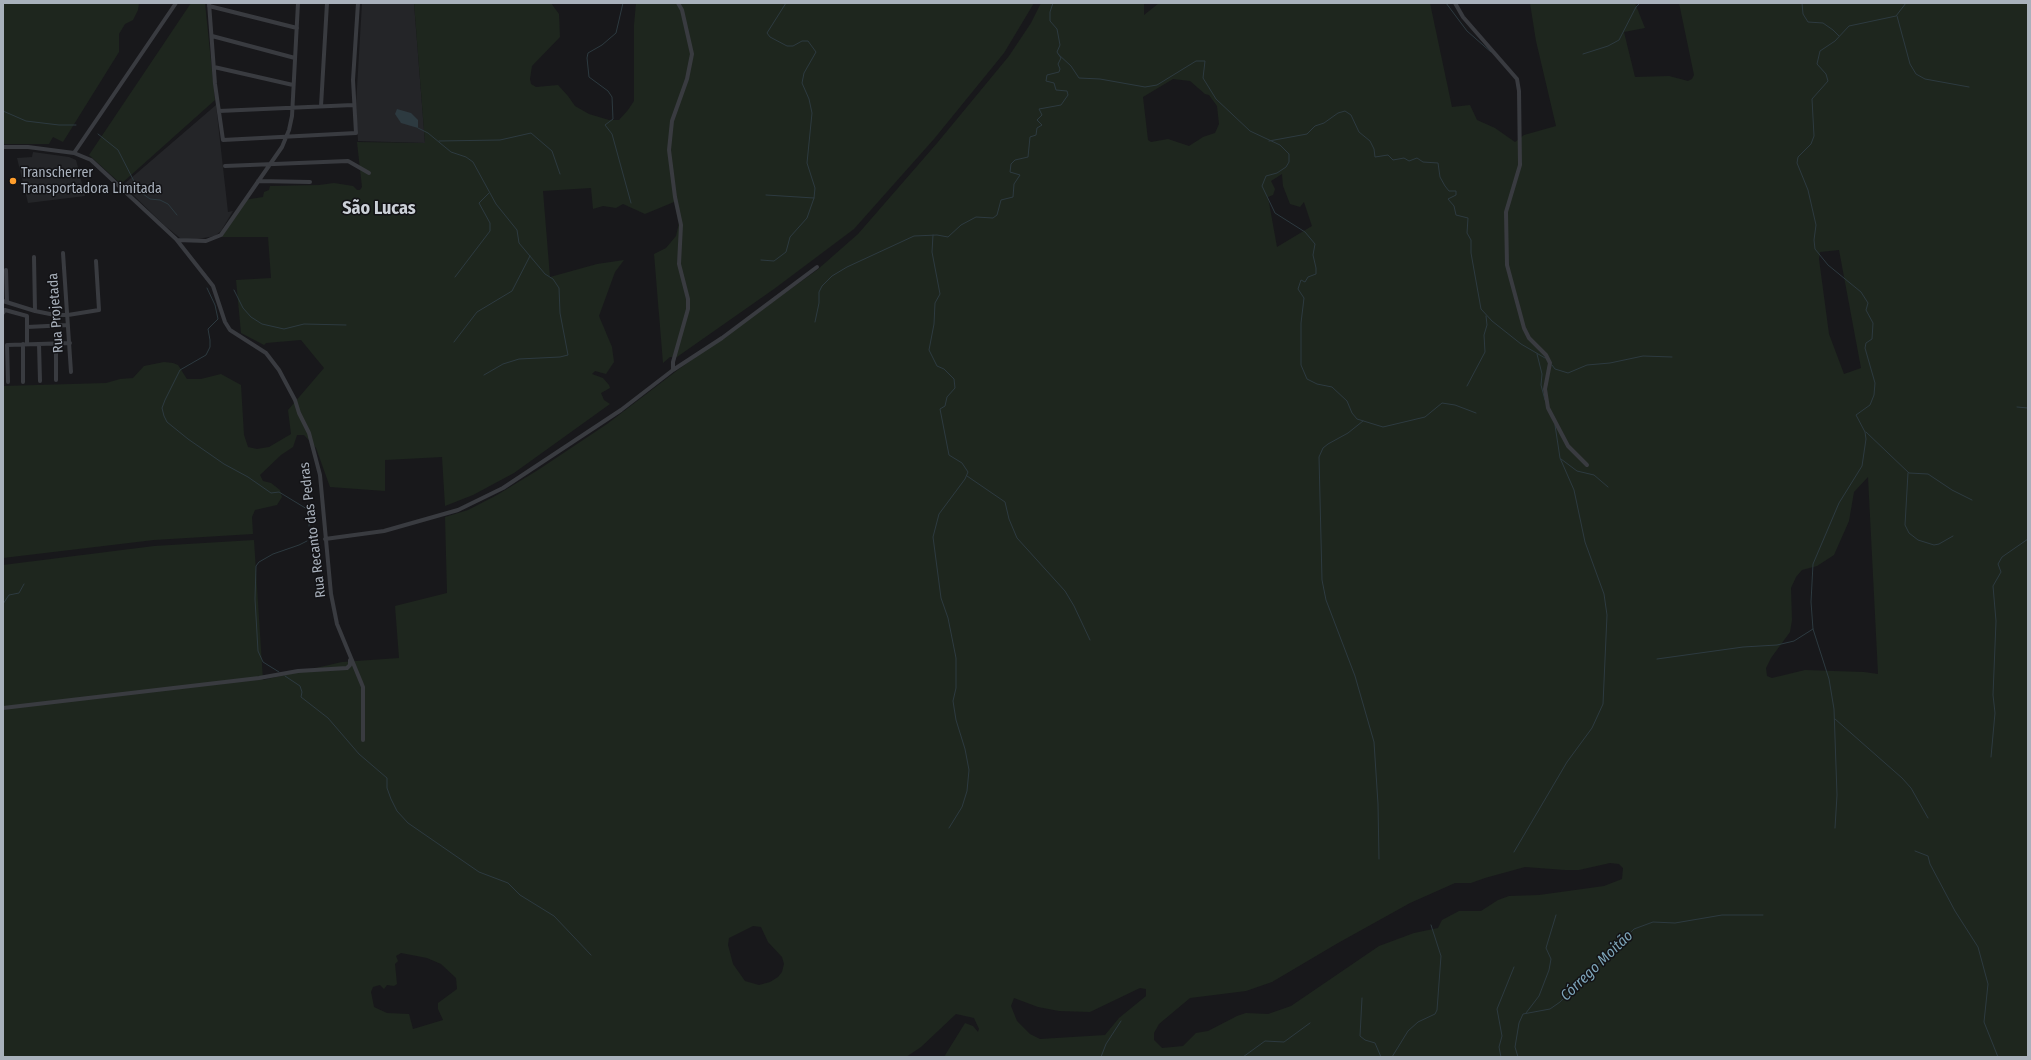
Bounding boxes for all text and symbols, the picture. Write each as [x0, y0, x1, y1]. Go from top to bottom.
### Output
place label: Transcherrer Transportadora Limitada [21, 165, 162, 198]
marker: Transcherrer Transportadora Limitada [8, 176, 18, 186]
district label: São Lucas [342, 198, 416, 220]
street label: Rua Projetada [45, 272, 67, 354]
street label: Rua Recanto das Pedras [296, 461, 330, 599]
water label: Córrego Moitão [1557, 927, 1637, 1005]

